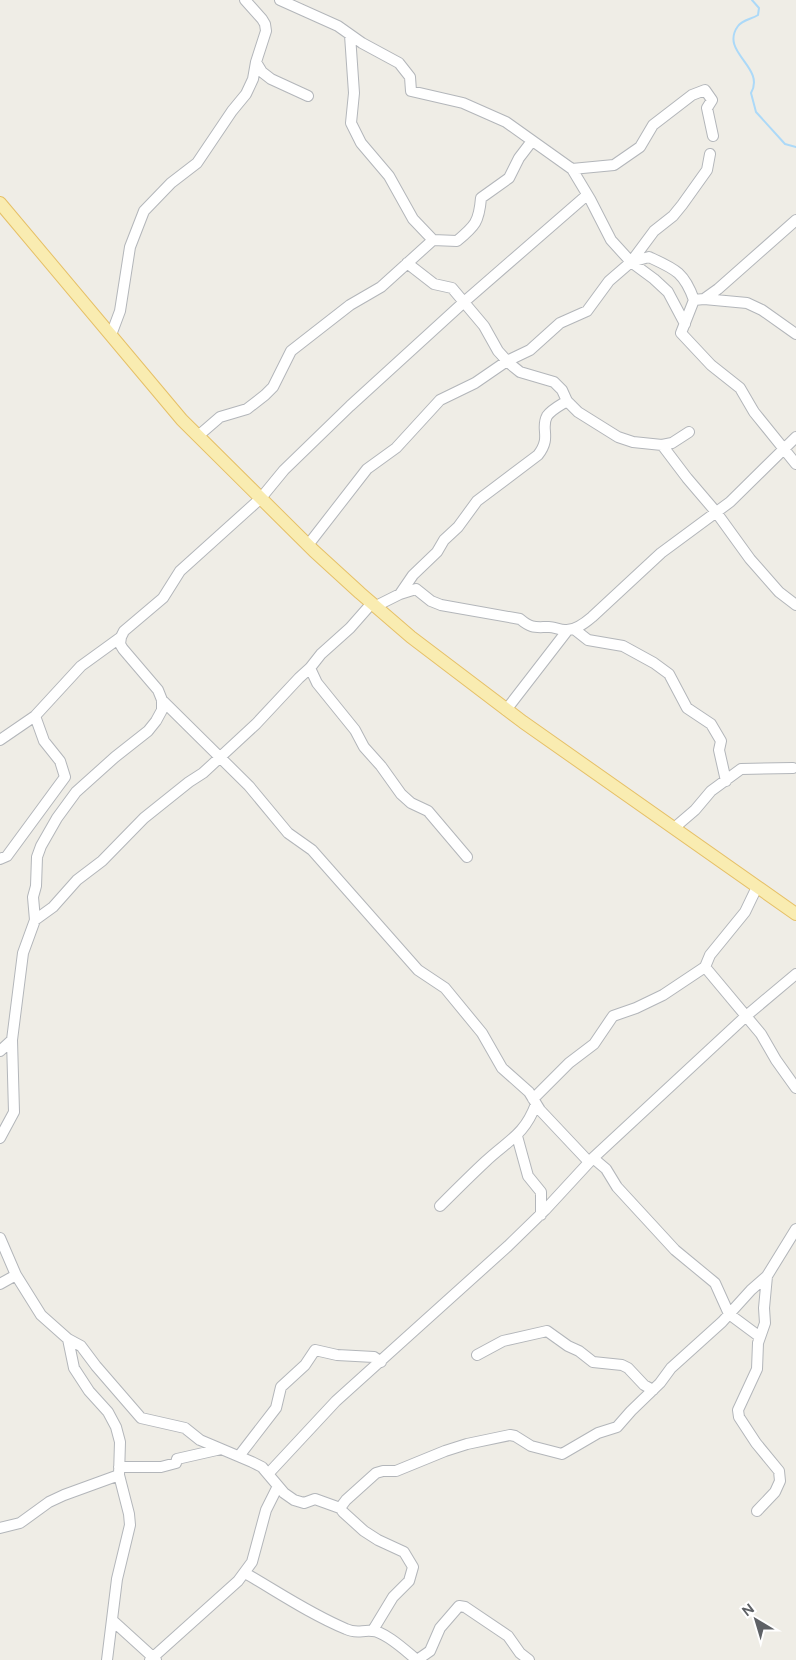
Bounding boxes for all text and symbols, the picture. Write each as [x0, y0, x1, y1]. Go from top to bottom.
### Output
north arrow [731, 1595, 781, 1645]
text: N [739, 1600, 758, 1620]

